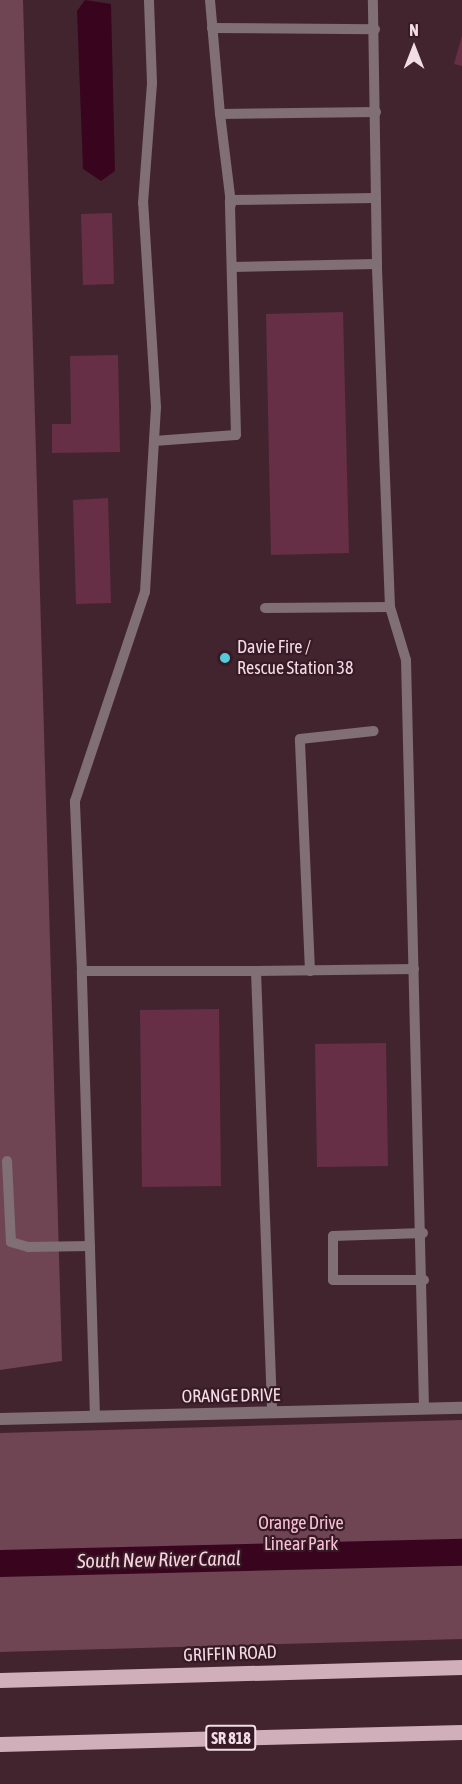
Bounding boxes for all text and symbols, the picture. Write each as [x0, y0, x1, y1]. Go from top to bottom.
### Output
north arrow [384, 18, 444, 78]
text: N [409, 21, 419, 39]
place label: Davie Fire / Rescue Station 38 [237, 637, 354, 680]
marker: Davie Fire / Rescue Station 38 [218, 651, 232, 665]
street label: ORANGE DRIVE [181, 1384, 281, 1408]
park label: Orange Drive Linear Park [258, 1513, 344, 1556]
water label: South New River Canal [77, 1546, 241, 1572]
street label: GRIFFIN ROAD [183, 1642, 277, 1666]
road number: SR 818 [204, 1725, 258, 1751]

